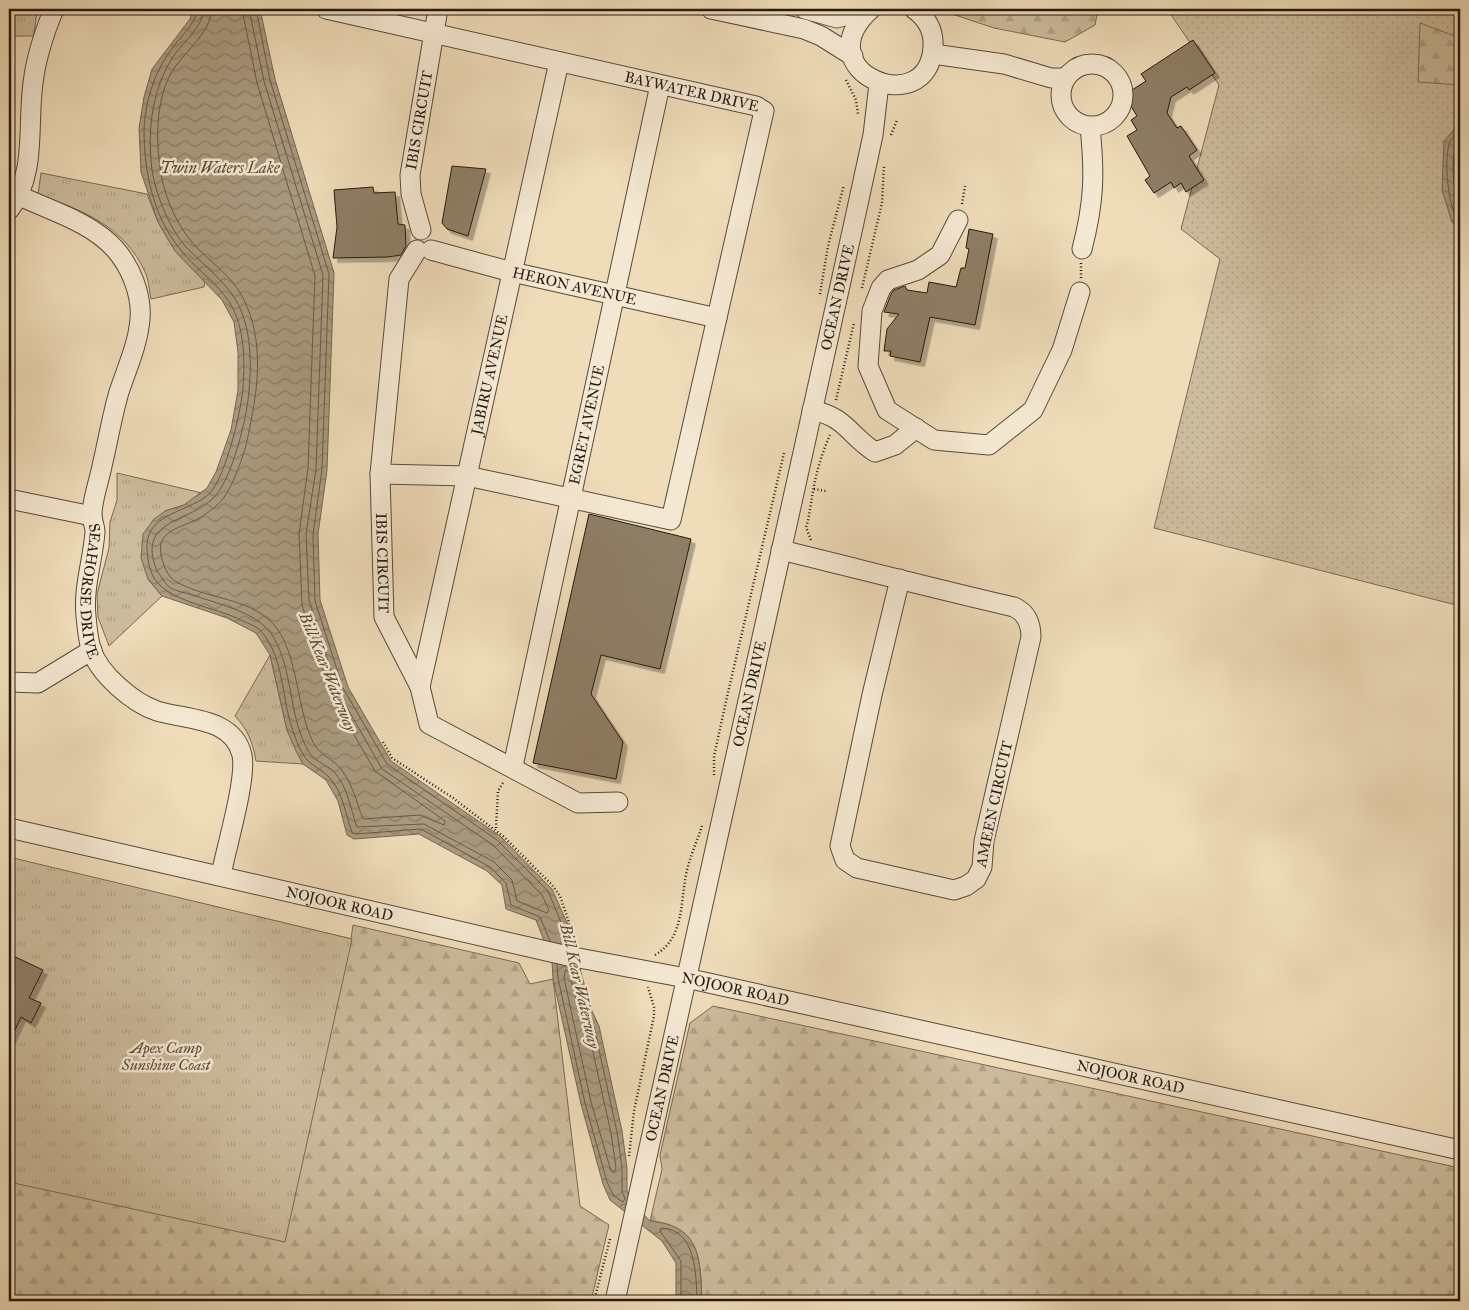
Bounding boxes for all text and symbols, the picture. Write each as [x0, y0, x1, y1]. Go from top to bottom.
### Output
street label: BAYWATER DRIVE [623, 68, 761, 115]
street label: IBIS CIRCUIT [402, 69, 436, 171]
water label: Twin Waters Lake [160, 158, 281, 177]
street label: OCEAN DRIVE [817, 242, 858, 352]
street label: HERON AVENUE [511, 263, 639, 309]
street label: JABIRU AVENUE [467, 312, 512, 439]
street label: EGRET AVENUE [565, 363, 608, 486]
street label: IBIS CIRCUIT [372, 513, 393, 613]
street label: SEAHORSE DRIVE [76, 522, 104, 662]
water label: Bill Kear Waterway [295, 608, 361, 736]
street label: OCEAN DRIVE [729, 639, 770, 749]
street label: AMEEN CIRCUIT [972, 739, 1016, 870]
street label: NOJOOR ROAD [284, 883, 395, 925]
water label: Bill Kear Waterway [556, 921, 604, 1051]
street label: NOJOOR ROAD [680, 968, 791, 1010]
street label: OCEAN DRIVE [642, 1033, 683, 1143]
park label: Apex Camp Sunshine Coast [121, 1039, 211, 1074]
street label: NOJOOR ROAD [1075, 1056, 1186, 1098]

